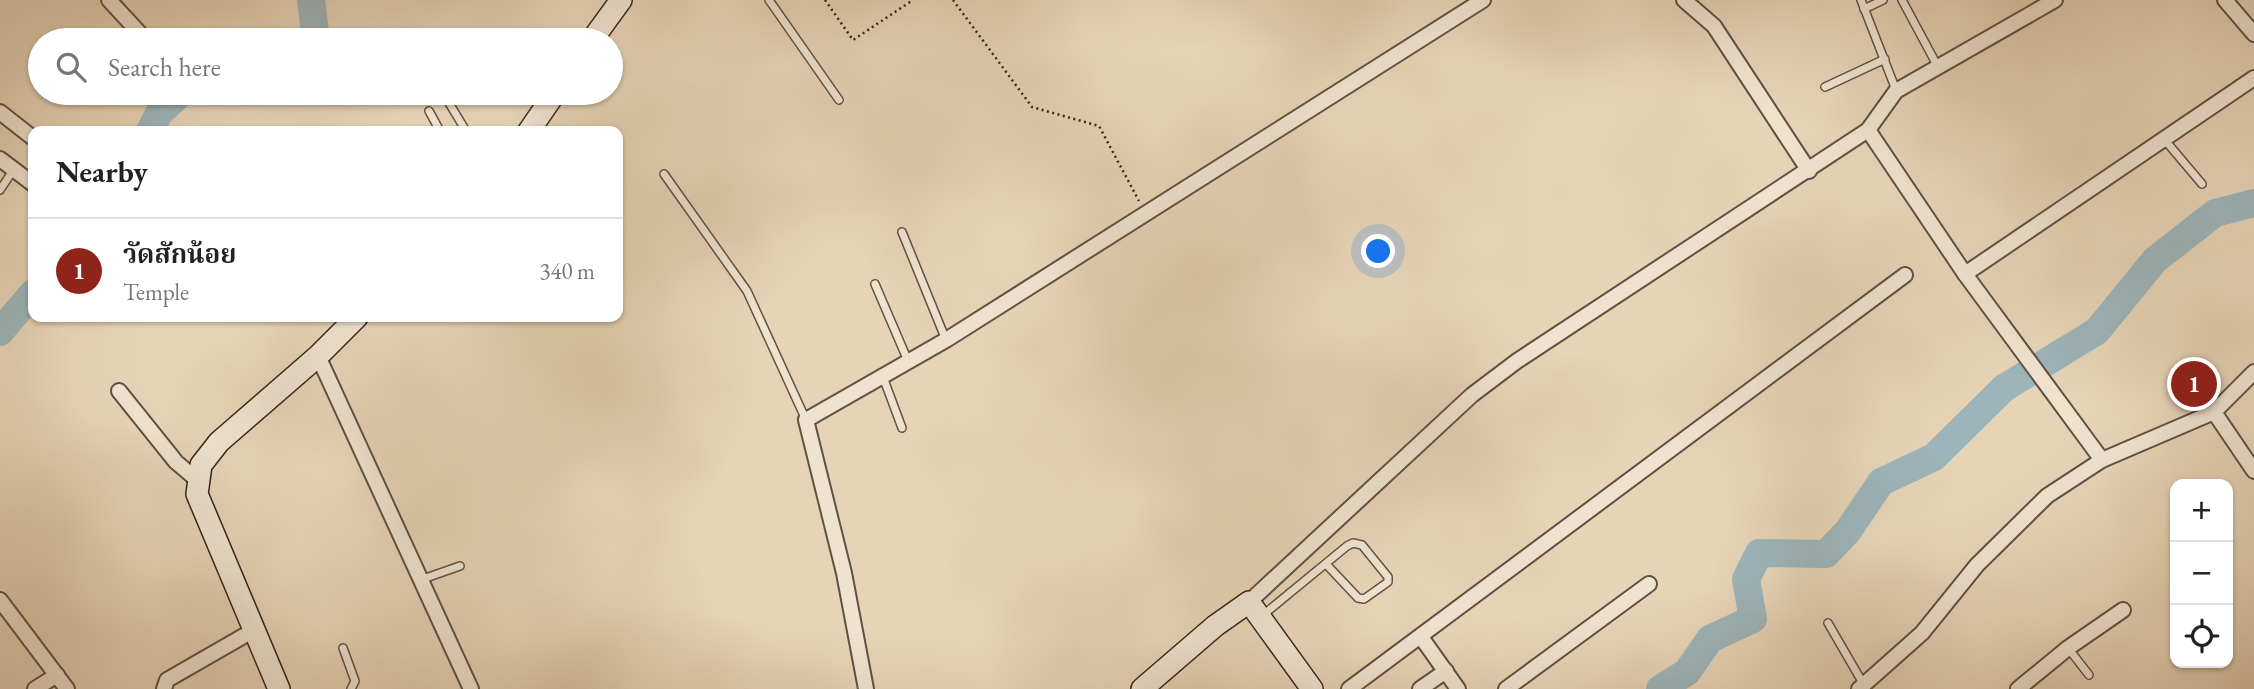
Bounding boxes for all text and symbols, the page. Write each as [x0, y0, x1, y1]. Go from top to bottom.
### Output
search box [28, 28, 623, 105]
icon: search [52, 48, 90, 86]
text: Search here [108, 50, 221, 84]
text: Nearby [56, 152, 148, 191]
your location [1361, 234, 1395, 268]
text: วัดสักน้อย [123, 237, 236, 271]
text: 1 [73, 256, 85, 286]
text: 340 m [539, 256, 595, 286]
text: Temple [123, 277, 189, 307]
pin: 1 [2171, 358, 2217, 410]
map controls [2170, 479, 2233, 668]
button: + [2170, 479, 2233, 542]
button: − [2170, 542, 2233, 605]
button: locate [2170, 605, 2233, 668]

